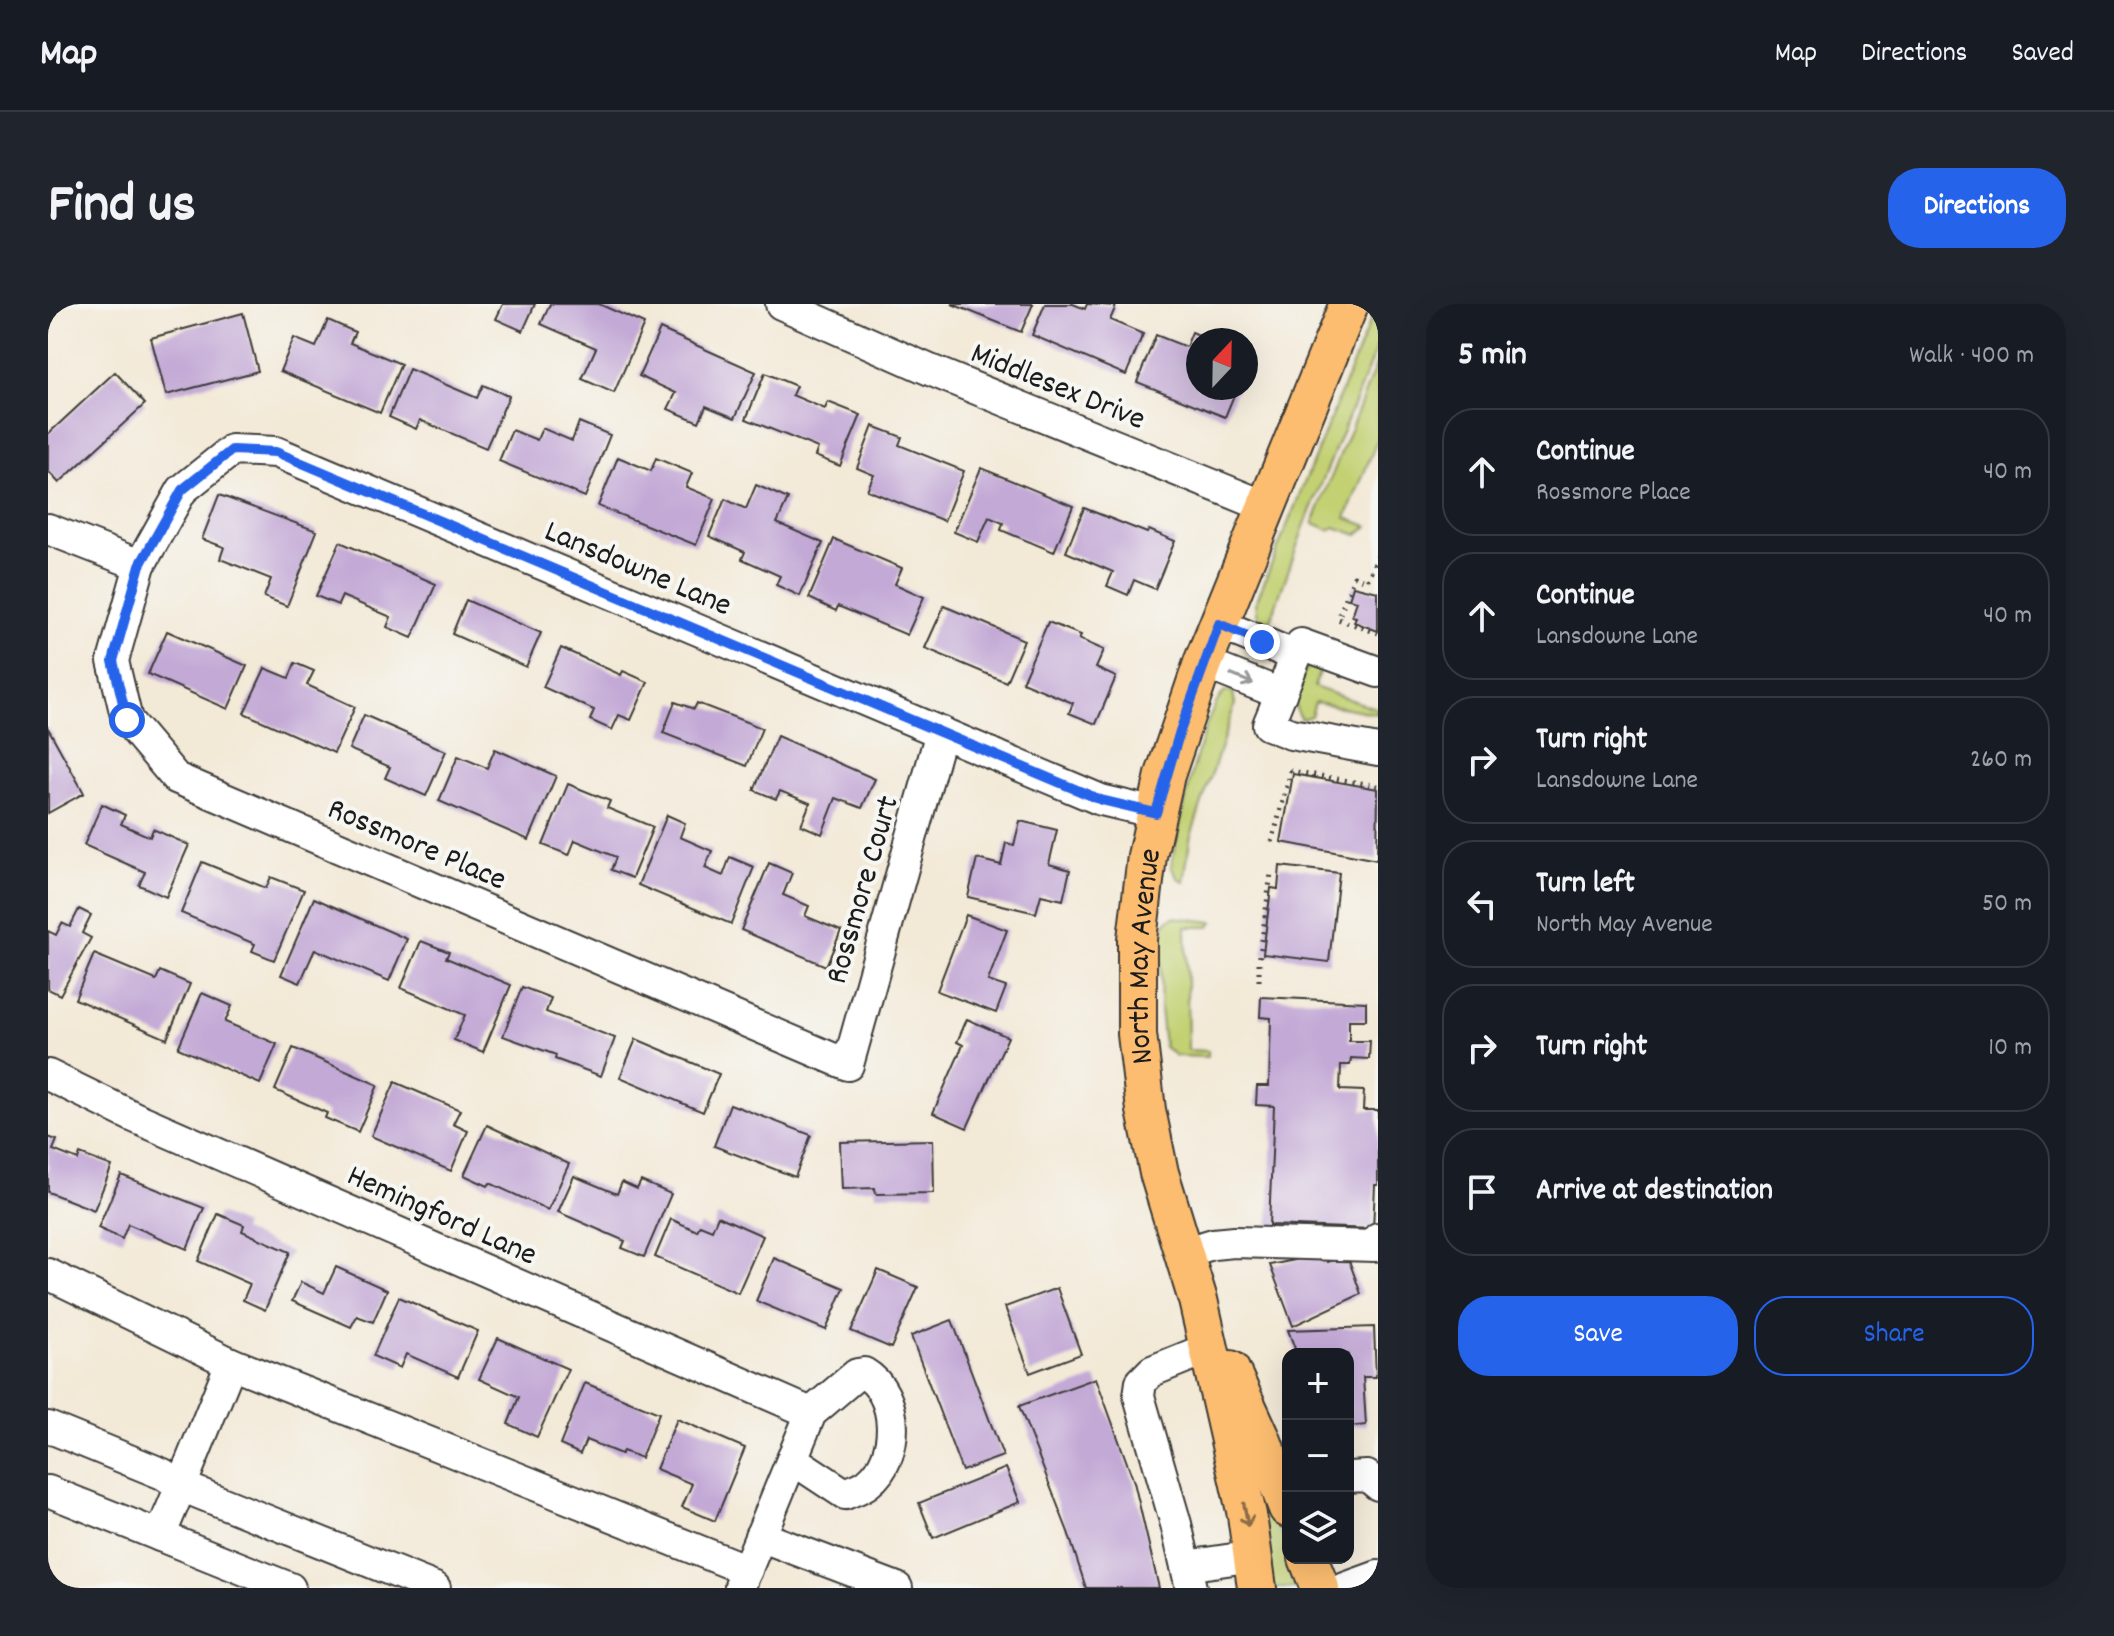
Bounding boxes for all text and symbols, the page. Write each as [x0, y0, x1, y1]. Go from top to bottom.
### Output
text: Map [40, 28, 98, 83]
text: Map [1775, 35, 1817, 75]
text: Directions [1861, 35, 1967, 75]
text: Saved [2011, 35, 2074, 75]
text: Find us [48, 168, 196, 248]
button: Directions [1888, 168, 2066, 248]
north arrow [1186, 328, 1258, 400]
text: 5 min [1458, 332, 1527, 381]
street label: Middlesex Drive [963, 333, 1151, 445]
text: Walk · 400 m [1909, 338, 2034, 375]
text: Continue [1536, 432, 1635, 475]
icon: ahead [1460, 450, 1504, 494]
text: 40 m [1983, 454, 2032, 491]
text: Rossmore Place [1536, 475, 1691, 512]
street label: Lansdowne Lane [536, 510, 738, 631]
text: Continue [1536, 576, 1635, 619]
icon: ahead [1460, 594, 1504, 638]
text: 40 m [1983, 598, 2032, 635]
text: Lansdowne Lane [1536, 619, 1698, 656]
route end [1244, 624, 1280, 660]
one-way arrow [1229, 672, 1254, 687]
route start [109, 702, 145, 738]
text: Turn right [1536, 720, 1647, 763]
icon: right [1460, 738, 1504, 782]
text: 260 m [1970, 742, 2032, 779]
text: Lansdowne Lane [1536, 763, 1698, 800]
street label: Rossmore Place [319, 788, 513, 905]
street label: Rossmore Court [816, 791, 914, 990]
street label: North May Avenue [1119, 844, 1176, 1067]
text: Turn left [1536, 864, 1635, 907]
icon: left [1460, 882, 1504, 926]
text: 50 m [1982, 886, 2032, 923]
text: North May Avenue [1536, 907, 1713, 944]
icon: right [1460, 1026, 1504, 1070]
text: Turn right [1536, 1027, 1647, 1070]
text: 10 m [1988, 1030, 2032, 1067]
street label: Hemingford Lane [339, 1155, 543, 1280]
icon: arrive [1460, 1170, 1504, 1214]
text: Arrive at destination [1536, 1171, 1773, 1214]
button: Save [1458, 1296, 1738, 1376]
button: Share [1754, 1296, 2034, 1376]
map controls [1282, 1348, 1354, 1564]
button: + [1282, 1348, 1354, 1420]
button: − [1282, 1420, 1354, 1492]
button: layers [1282, 1492, 1354, 1564]
one-way arrow [1240, 1502, 1255, 1528]

